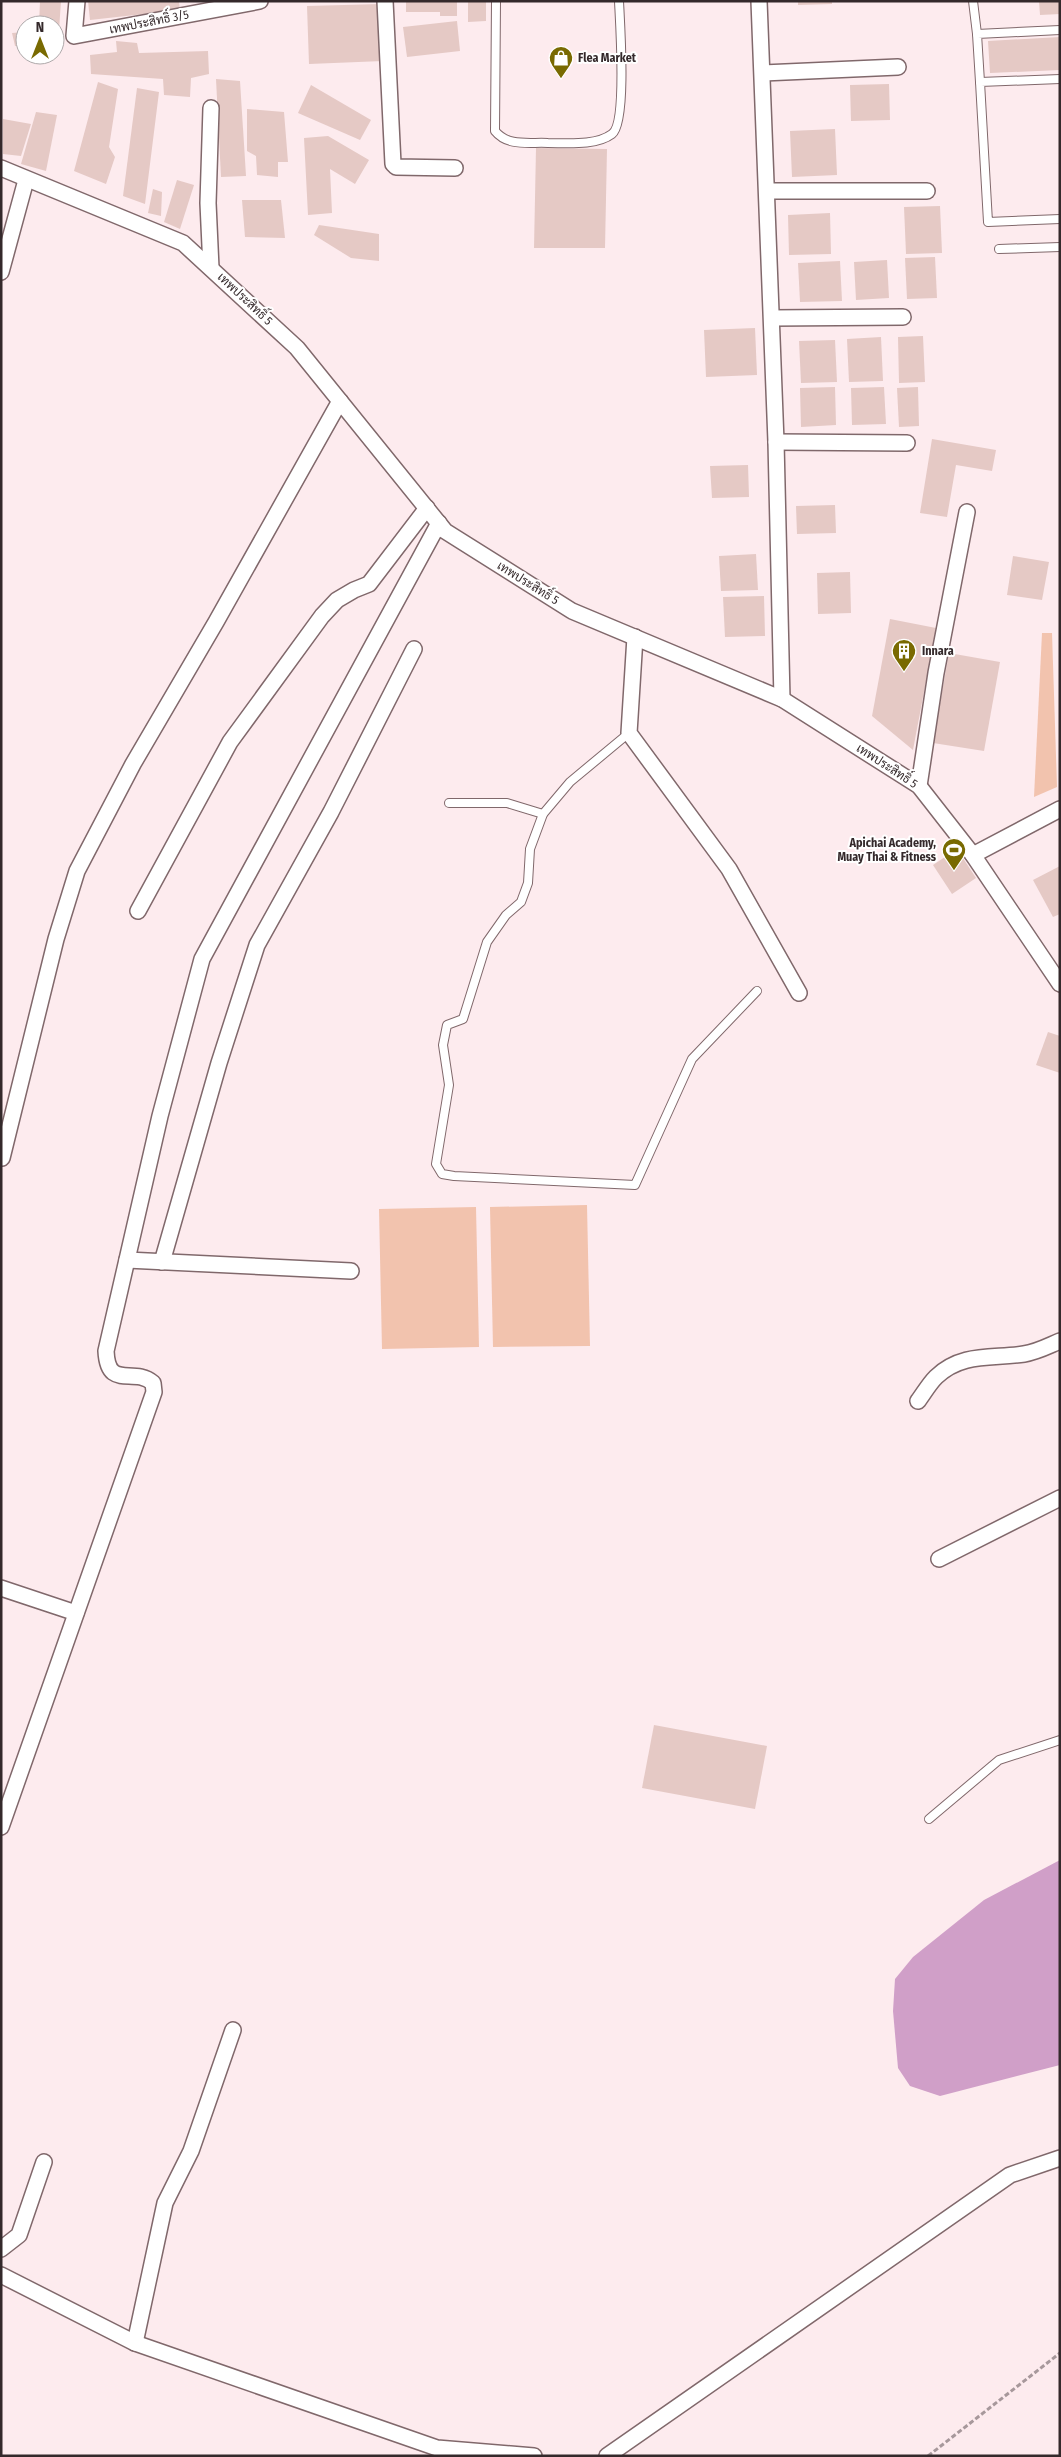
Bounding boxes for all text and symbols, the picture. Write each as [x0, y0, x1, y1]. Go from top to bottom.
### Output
street label: เทพประสิทธิ์ 3/5 [107, 3, 190, 37]
north arrow [15, 15, 65, 65]
text: N [36, 19, 44, 36]
shop icon: Flea Market [548, 45, 574, 79]
place label: Flea Market [578, 51, 637, 65]
street label: เทพประสิทธิ์ 5 [215, 267, 279, 328]
street label: เทพประสิทธิ์ 5 [495, 555, 564, 608]
building icon: Innara [891, 638, 917, 672]
place label: Innara [922, 644, 954, 658]
street label: เทพประสิทธิ์ 5 [854, 737, 923, 791]
place label: Apichai Academy, Muay Thai & Fitness [837, 836, 937, 864]
sports icon: Apichai Academy, Muay Thai & Fitness [941, 837, 967, 871]

